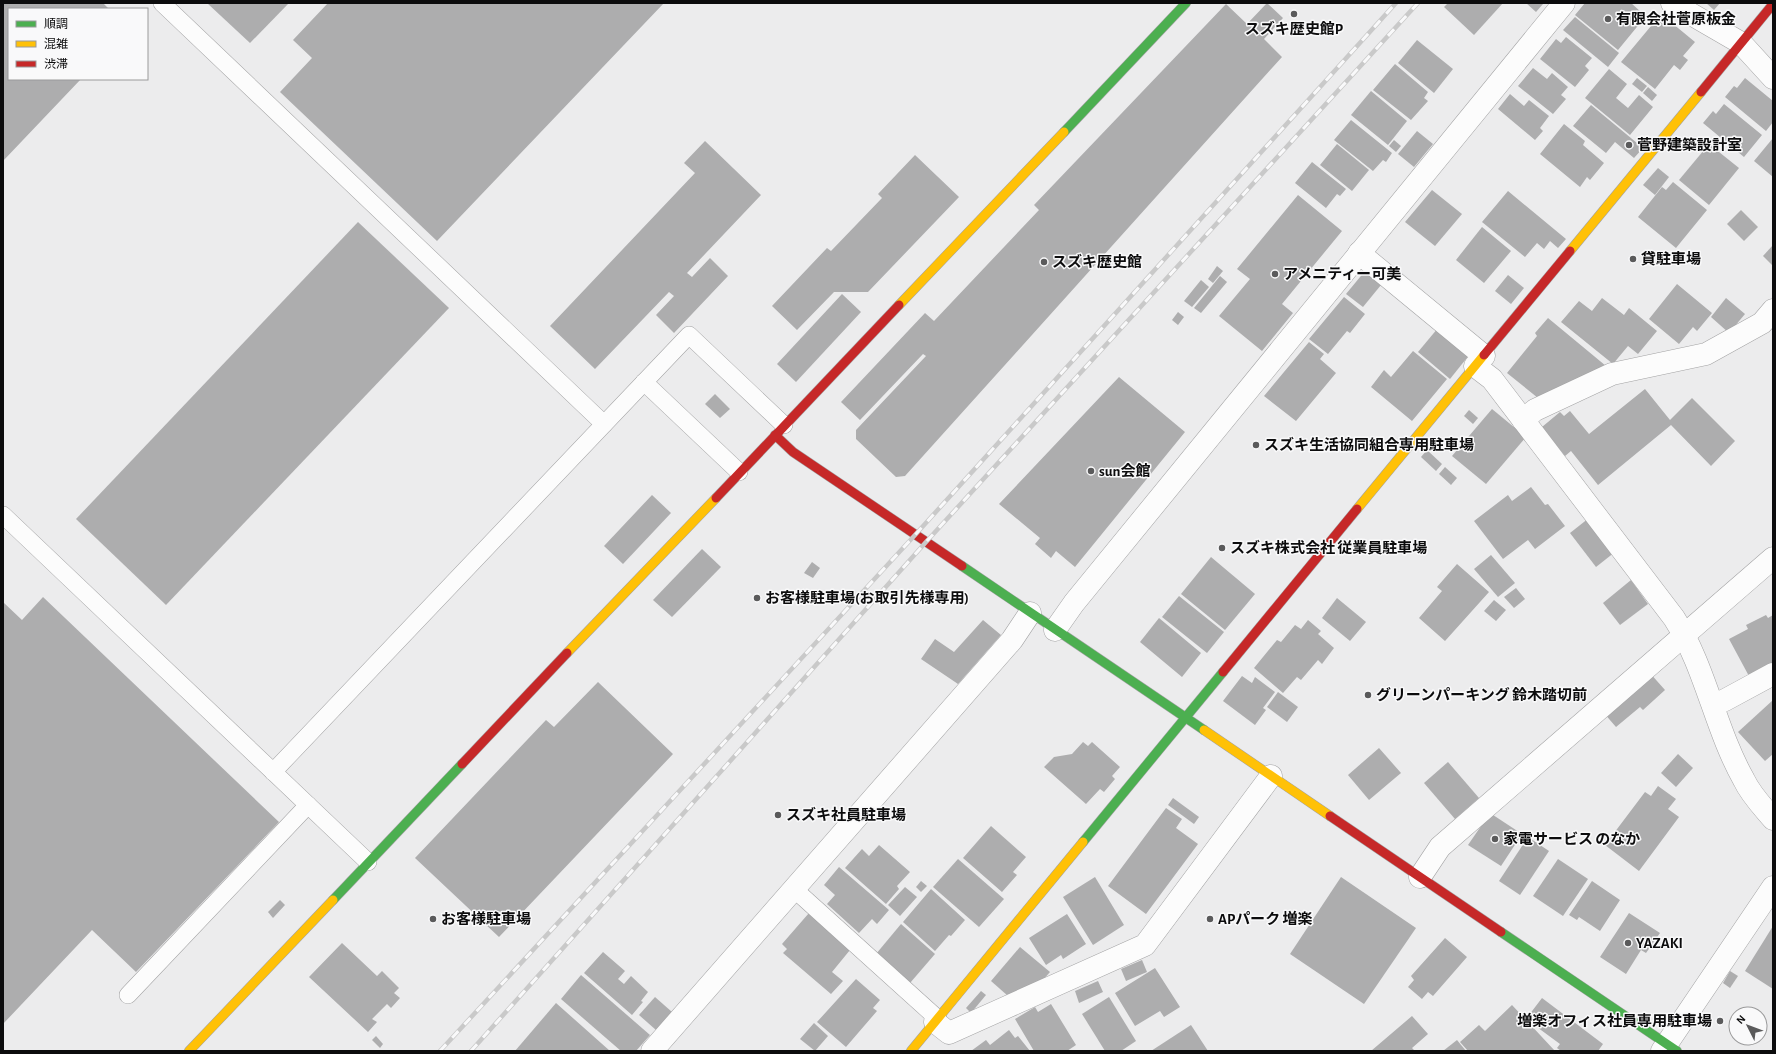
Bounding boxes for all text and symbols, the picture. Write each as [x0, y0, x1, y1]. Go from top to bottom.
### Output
legend [8, 8, 148, 80]
marker: スズキ歴史館P [1289, 9, 1299, 19]
place label: 有限会社菅原板金 [1616, 10, 1736, 27]
marker: 有限会社菅原板金 [1603, 14, 1613, 24]
text: 順調 [44, 18, 68, 30]
place label: スズキ歴史館P [1245, 20, 1344, 37]
text: 混雑 [44, 37, 68, 50]
text: 渋滞 [44, 58, 68, 70]
place label: 菅野建築設計室 [1637, 137, 1742, 153]
marker: 菅野建築設計室 [1624, 140, 1634, 150]
place label: 貸駐車場 [1641, 250, 1701, 267]
place label: スズキ歴史館 [1052, 253, 1142, 270]
marker: 貸駐車場 [1628, 254, 1638, 264]
marker: スズキ歴史館 [1039, 257, 1049, 267]
place label: アメニティー可美 [1283, 266, 1401, 282]
marker: アメニティー可美 [1270, 269, 1280, 279]
place label: スズキ生活協同組合専用駐車場 [1264, 436, 1474, 453]
marker: スズキ生活協同組合専用駐車場 [1251, 440, 1261, 450]
place label: sun会館 [1099, 463, 1150, 479]
marker: sun会館 [1086, 466, 1096, 476]
place label: スズキ株式会社 従業員駐車場 [1230, 539, 1427, 556]
marker: スズキ株式会社 従業員駐車場 [1217, 543, 1227, 553]
place label: お客様駐車場(お取引先様専用) [765, 590, 969, 606]
marker: お客様駐車場(お取引先様専用) [752, 593, 762, 603]
place label: グリーンパーキング 鈴木踏切前 [1376, 686, 1587, 703]
marker: グリーンパーキング 鈴木踏切前 [1363, 690, 1373, 700]
place label: スズキ社員駐車場 [786, 806, 906, 823]
marker: スズキ社員駐車場 [773, 810, 783, 820]
place label: 家電サービス のなか [1503, 831, 1640, 847]
marker: 家電サービス のなか [1490, 834, 1500, 844]
place label: APパーク 増楽 [1218, 910, 1313, 927]
place label: お客様駐車場 [441, 911, 531, 927]
marker: お客様駐車場 [428, 914, 438, 924]
marker: APパーク 増楽 [1205, 914, 1215, 924]
place label: YAZAKI [1636, 936, 1683, 951]
marker: YAZAKI [1623, 938, 1633, 948]
north arrow [1728, 1006, 1768, 1046]
place label: 増楽オフィス社員専用駐車場 [1517, 1012, 1712, 1029]
text: N [1734, 1013, 1748, 1026]
marker: 増楽オフィス社員専用駐車場 [1715, 1016, 1725, 1026]

